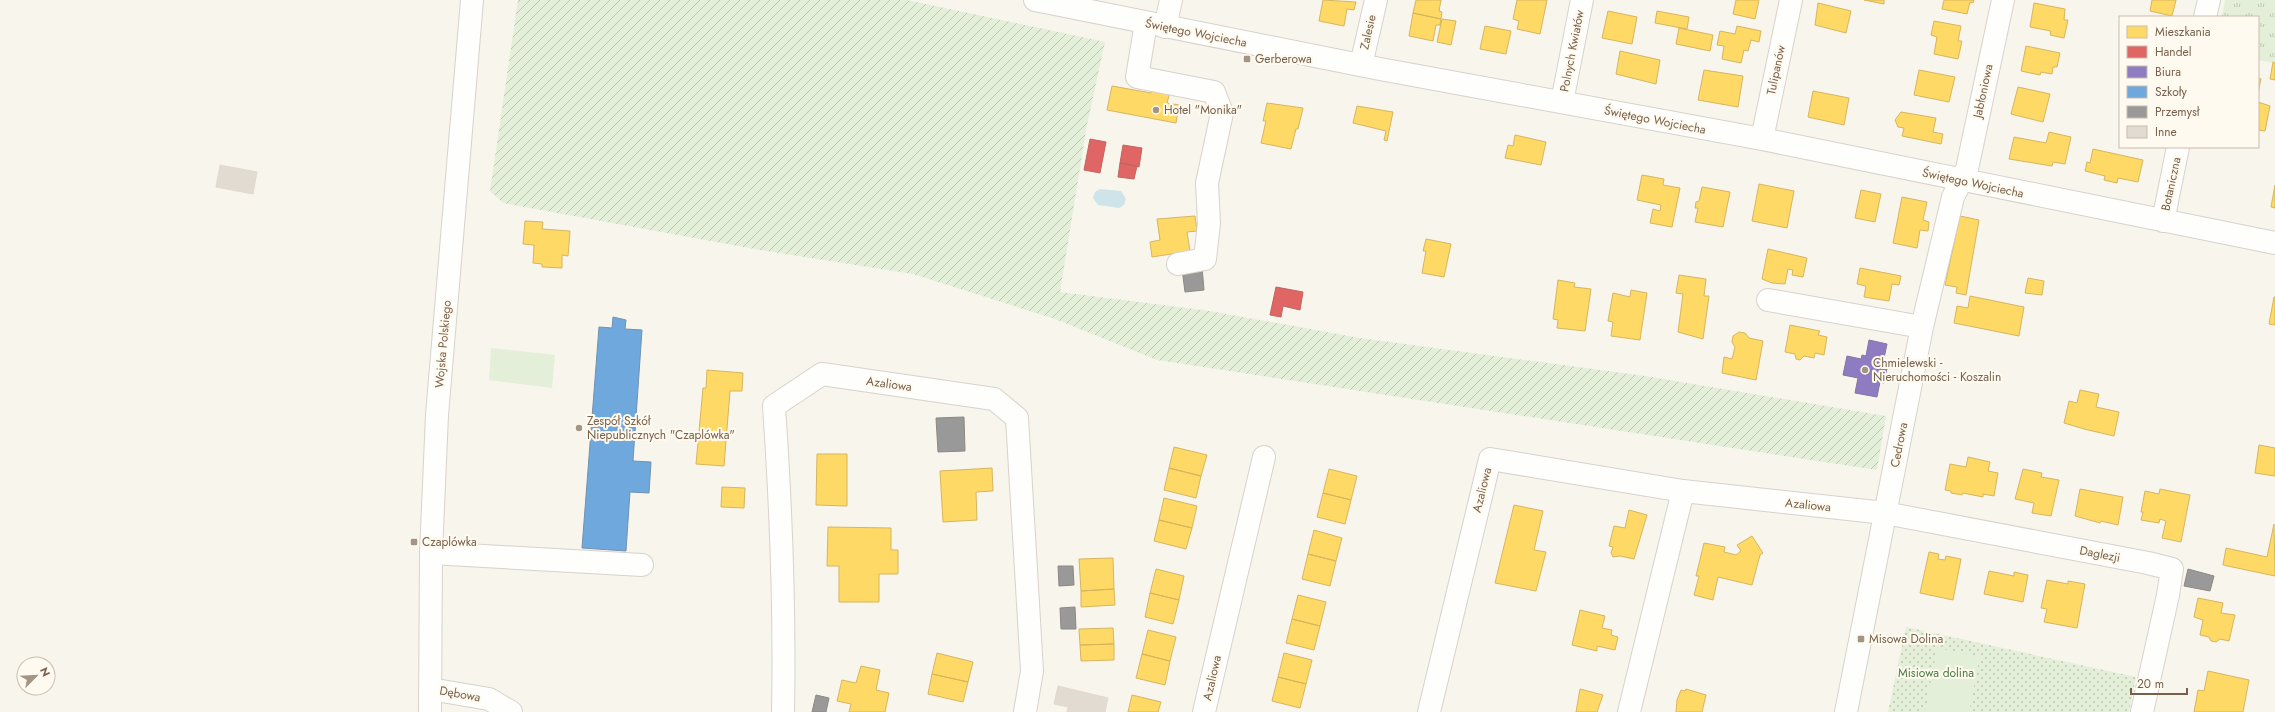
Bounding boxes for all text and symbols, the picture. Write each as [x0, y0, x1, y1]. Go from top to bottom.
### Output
street label: Polnych Kwiatów [1555, 8, 1589, 94]
street label: Zalesie [1355, 13, 1381, 51]
street label: Świętego Wojciecha [1144, 14, 1249, 52]
legend [2119, 16, 2259, 148]
text: Mieszkania [2155, 23, 2211, 41]
street label: Tulipanów [1762, 43, 1790, 96]
text: Handel [2155, 43, 2191, 61]
place label: Gerberowa [1255, 50, 1312, 68]
marker: Gerberowa [1242, 54, 1252, 64]
street label: Jabłoniowa [1968, 62, 1998, 121]
text: Biura [2155, 63, 2181, 81]
text: Szkoły [2155, 83, 2188, 101]
place label: Hotel "Monika" [1164, 101, 1242, 119]
street label: Świętego Wojciecha [1603, 101, 1708, 139]
text: Przemysł [2155, 103, 2201, 121]
marker: Hotel "Monika" [1151, 105, 1161, 115]
text: Inne [2155, 123, 2177, 141]
street label: Botaniczna [2157, 155, 2186, 213]
street label: Świętego Wojciecha [1921, 163, 2026, 203]
street label: Wojska Polskiego [430, 299, 456, 389]
place label: Chmielewski - Nieruchomości - Koszalin [1873, 354, 2001, 386]
marker: Chmielewski - Nieruchomości - Koszalin [1860, 365, 1870, 375]
street label: Azaliowa [865, 372, 913, 396]
place label: Zespół Szkół Niepublicznych "Czaplówka" [587, 412, 735, 444]
street label: Cedrowa [1886, 421, 1912, 469]
marker: Zespół Szkół Niepublicznych "Czaplówka" [574, 423, 584, 433]
street label: Azaliowa [1468, 465, 1496, 514]
street label: Azaliowa [1784, 494, 1832, 516]
place label: Czaplówka [422, 533, 477, 551]
marker: Czaplówka [409, 537, 419, 547]
street label: Daglezji [2078, 541, 2122, 567]
place label: Misowa Dolina [1869, 630, 1943, 648]
marker: Misowa Dolina [1856, 634, 1866, 644]
street label: Azaliowa [1198, 653, 1226, 702]
north arrow [16, 656, 56, 696]
park label: Misiowa dolina [1898, 664, 1974, 682]
text: N [36, 665, 54, 679]
scale bar [2131, 670, 2187, 696]
text: 20 m [2137, 675, 2164, 693]
street label: Dębowa [438, 682, 482, 707]

